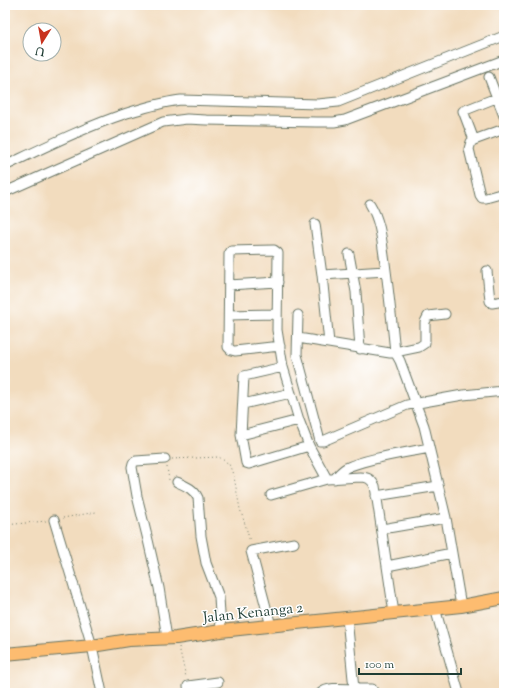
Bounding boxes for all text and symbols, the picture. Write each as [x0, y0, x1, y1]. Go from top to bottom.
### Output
north arrow [22, 22, 62, 62]
text: U [34, 42, 47, 60]
street label: Jalan Kenanga 2 [201, 598, 304, 629]
scale bar [359, 650, 461, 676]
text: 100 m [365, 656, 394, 674]

